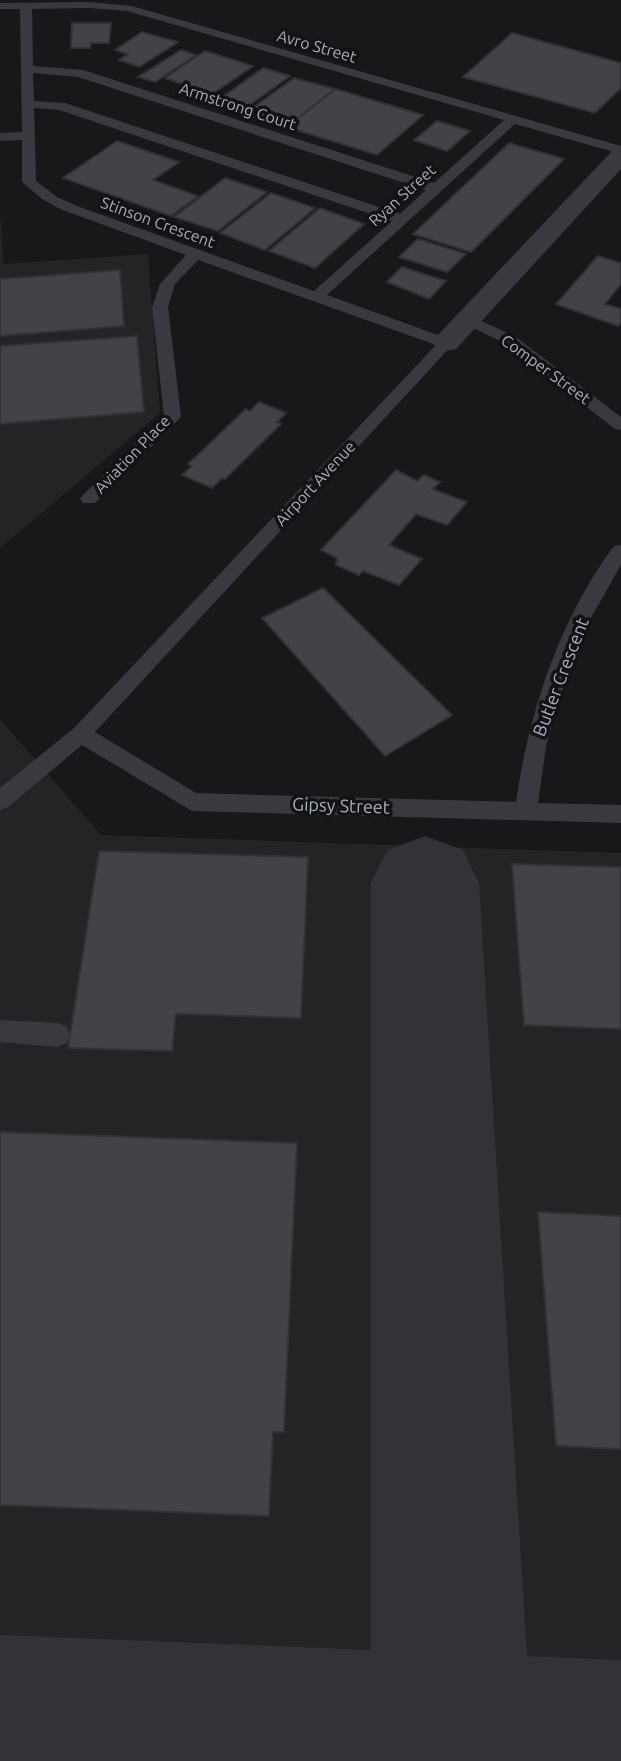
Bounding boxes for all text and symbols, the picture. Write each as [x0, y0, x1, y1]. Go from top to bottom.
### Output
street label: Avro Street [275, 26, 359, 66]
street label: Armstrong Court [177, 79, 299, 134]
street label: Ryan Street [365, 160, 440, 230]
street label: Stinson Crescent [98, 193, 218, 251]
street label: Comper Street [498, 331, 595, 408]
street label: Aviation Place [91, 412, 173, 496]
street label: Airport Avenue [271, 437, 359, 529]
street label: Butler Crescent [528, 614, 592, 739]
street label: Gipsy Street [292, 793, 390, 817]

